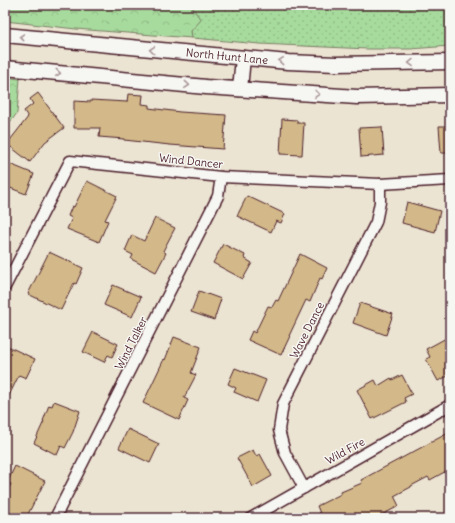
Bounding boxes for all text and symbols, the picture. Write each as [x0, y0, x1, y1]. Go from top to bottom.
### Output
one-way arrow [19, 33, 25, 42]
one-way arrow [149, 45, 155, 54]
street label: North Hunt Lane [185, 45, 269, 67]
one-way arrow [278, 57, 284, 66]
one-way arrow [408, 59, 414, 67]
one-way arrow [55, 68, 61, 77]
one-way arrow [184, 81, 190, 90]
one-way arrow [314, 90, 320, 99]
street label: Wind Dancer [158, 151, 224, 171]
street label: Wave Dance [287, 299, 327, 361]
street label: Wind Talker [112, 314, 151, 372]
street label: Wild Fire [323, 434, 367, 467]

